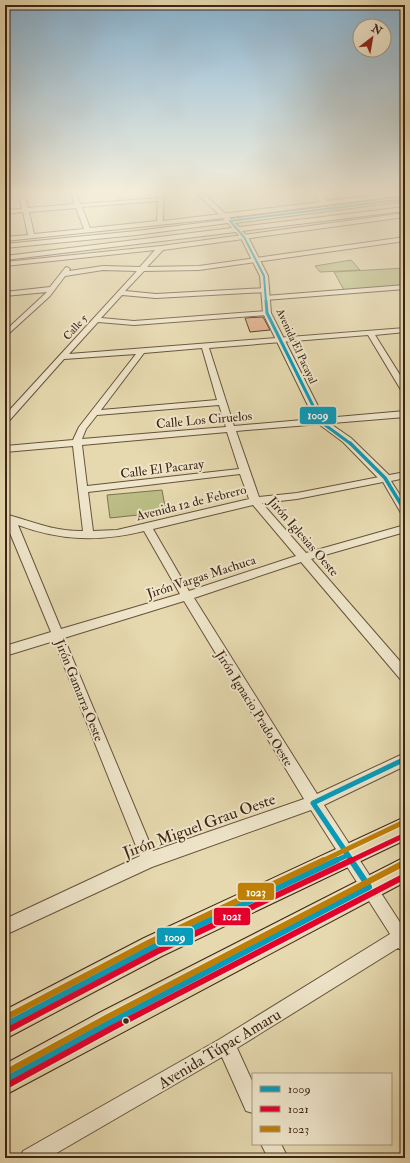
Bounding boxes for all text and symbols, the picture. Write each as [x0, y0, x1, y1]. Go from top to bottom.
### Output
north arrow [352, 18, 392, 58]
text: N [368, 21, 385, 39]
street label: Avenida El Pacayal [272, 306, 320, 386]
street label: Calle 5 [61, 312, 90, 343]
line badge: 1009 [299, 406, 337, 425]
street label: Calle Los Ciruelos [155, 408, 253, 432]
text: 1009 [308, 409, 329, 422]
street label: Calle El Pacaray [119, 456, 205, 483]
street label: Avenida 12 de Febrero [134, 482, 248, 525]
street label: Jirón Iglesias Oeste [264, 493, 342, 580]
street label: Jirón Vargas Machuca [144, 552, 258, 602]
street label: Jirón Gamarra Oeste [51, 636, 107, 744]
street label: Jirón Ignacio Prado Oeste [211, 647, 297, 770]
street label: Jirón Miguel Grau Oeste [119, 789, 279, 864]
line badge: 1023 [237, 882, 275, 901]
text: 1023 [246, 886, 266, 899]
line badge: 1021 [213, 907, 251, 926]
text: 1021 [222, 910, 242, 923]
line badge: 1009 [156, 927, 194, 946]
text: 1009 [165, 931, 186, 944]
street label: Avenida Túpac Amaru [154, 1004, 285, 1095]
unlabelled marker [121, 1016, 131, 1026]
legend [252, 1073, 392, 1145]
text: 1009 [288, 1082, 311, 1097]
text: 1021 [288, 1102, 309, 1117]
text: 1023 [288, 1122, 309, 1137]

